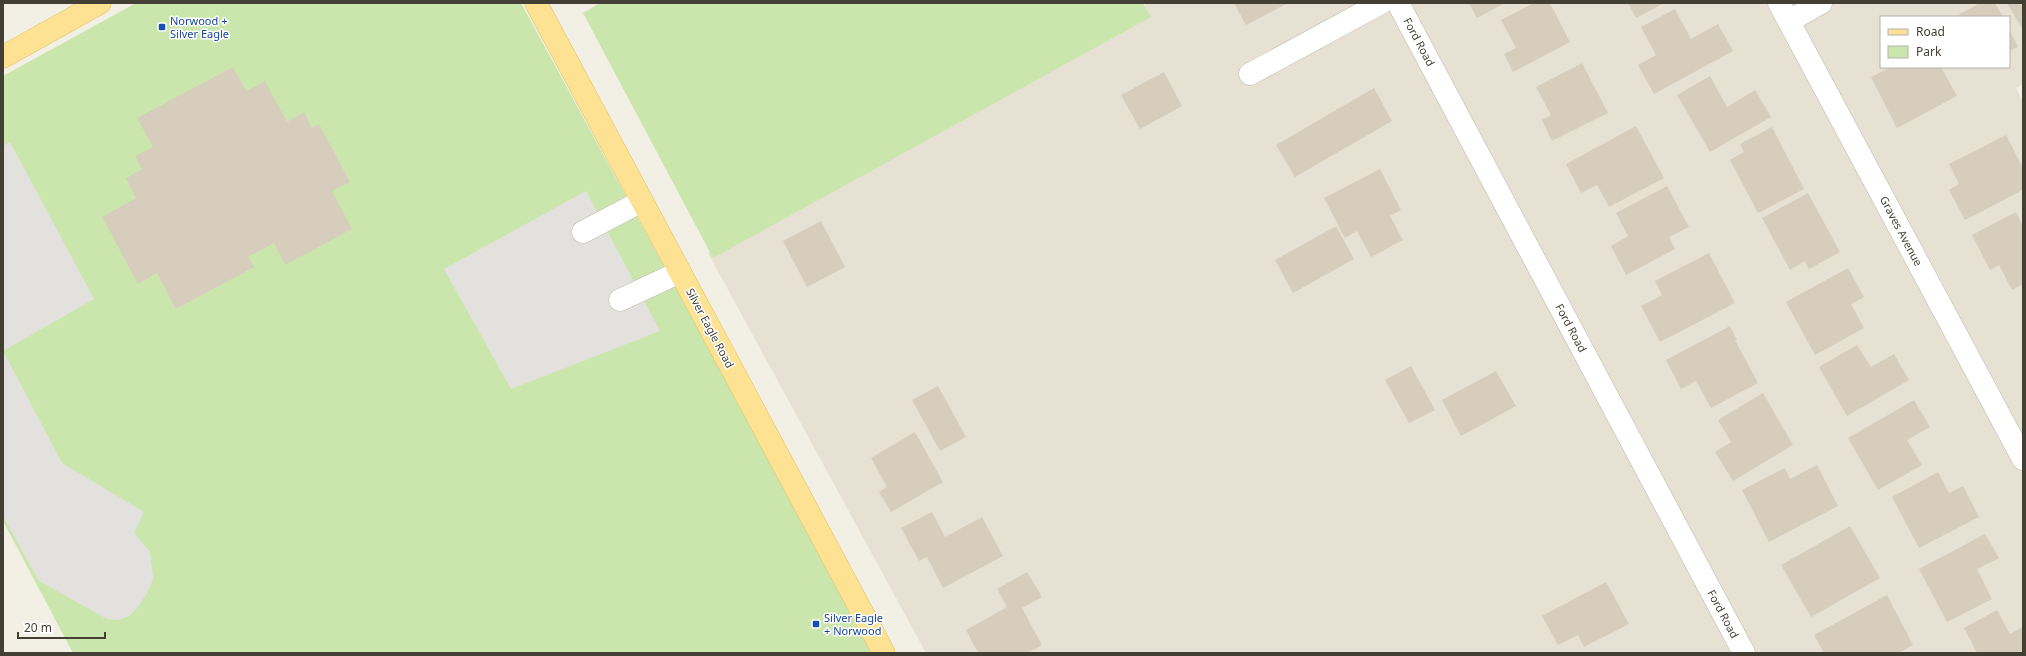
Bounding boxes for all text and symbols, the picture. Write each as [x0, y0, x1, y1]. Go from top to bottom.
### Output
place label: Norwood + Silver Eagle [170, 13, 229, 41]
street label: Ford Road [1400, 15, 1438, 69]
legend [1880, 16, 2010, 68]
marker: Norwood + Silver Eagle [157, 22, 167, 32]
text: Road [1916, 23, 1945, 40]
text: Park [1916, 43, 1942, 60]
street label: Graves Avenue [1877, 193, 1926, 268]
street label: Silver Eagle Road [683, 285, 738, 370]
street label: Ford Road [1552, 301, 1590, 355]
street label: Ford Road [1704, 587, 1742, 641]
place label: Silver Eagle + Norwood [824, 610, 883, 638]
scale bar [18, 614, 105, 640]
text: 20 m [24, 619, 52, 636]
marker: Silver Eagle + Norwood [811, 619, 821, 629]

